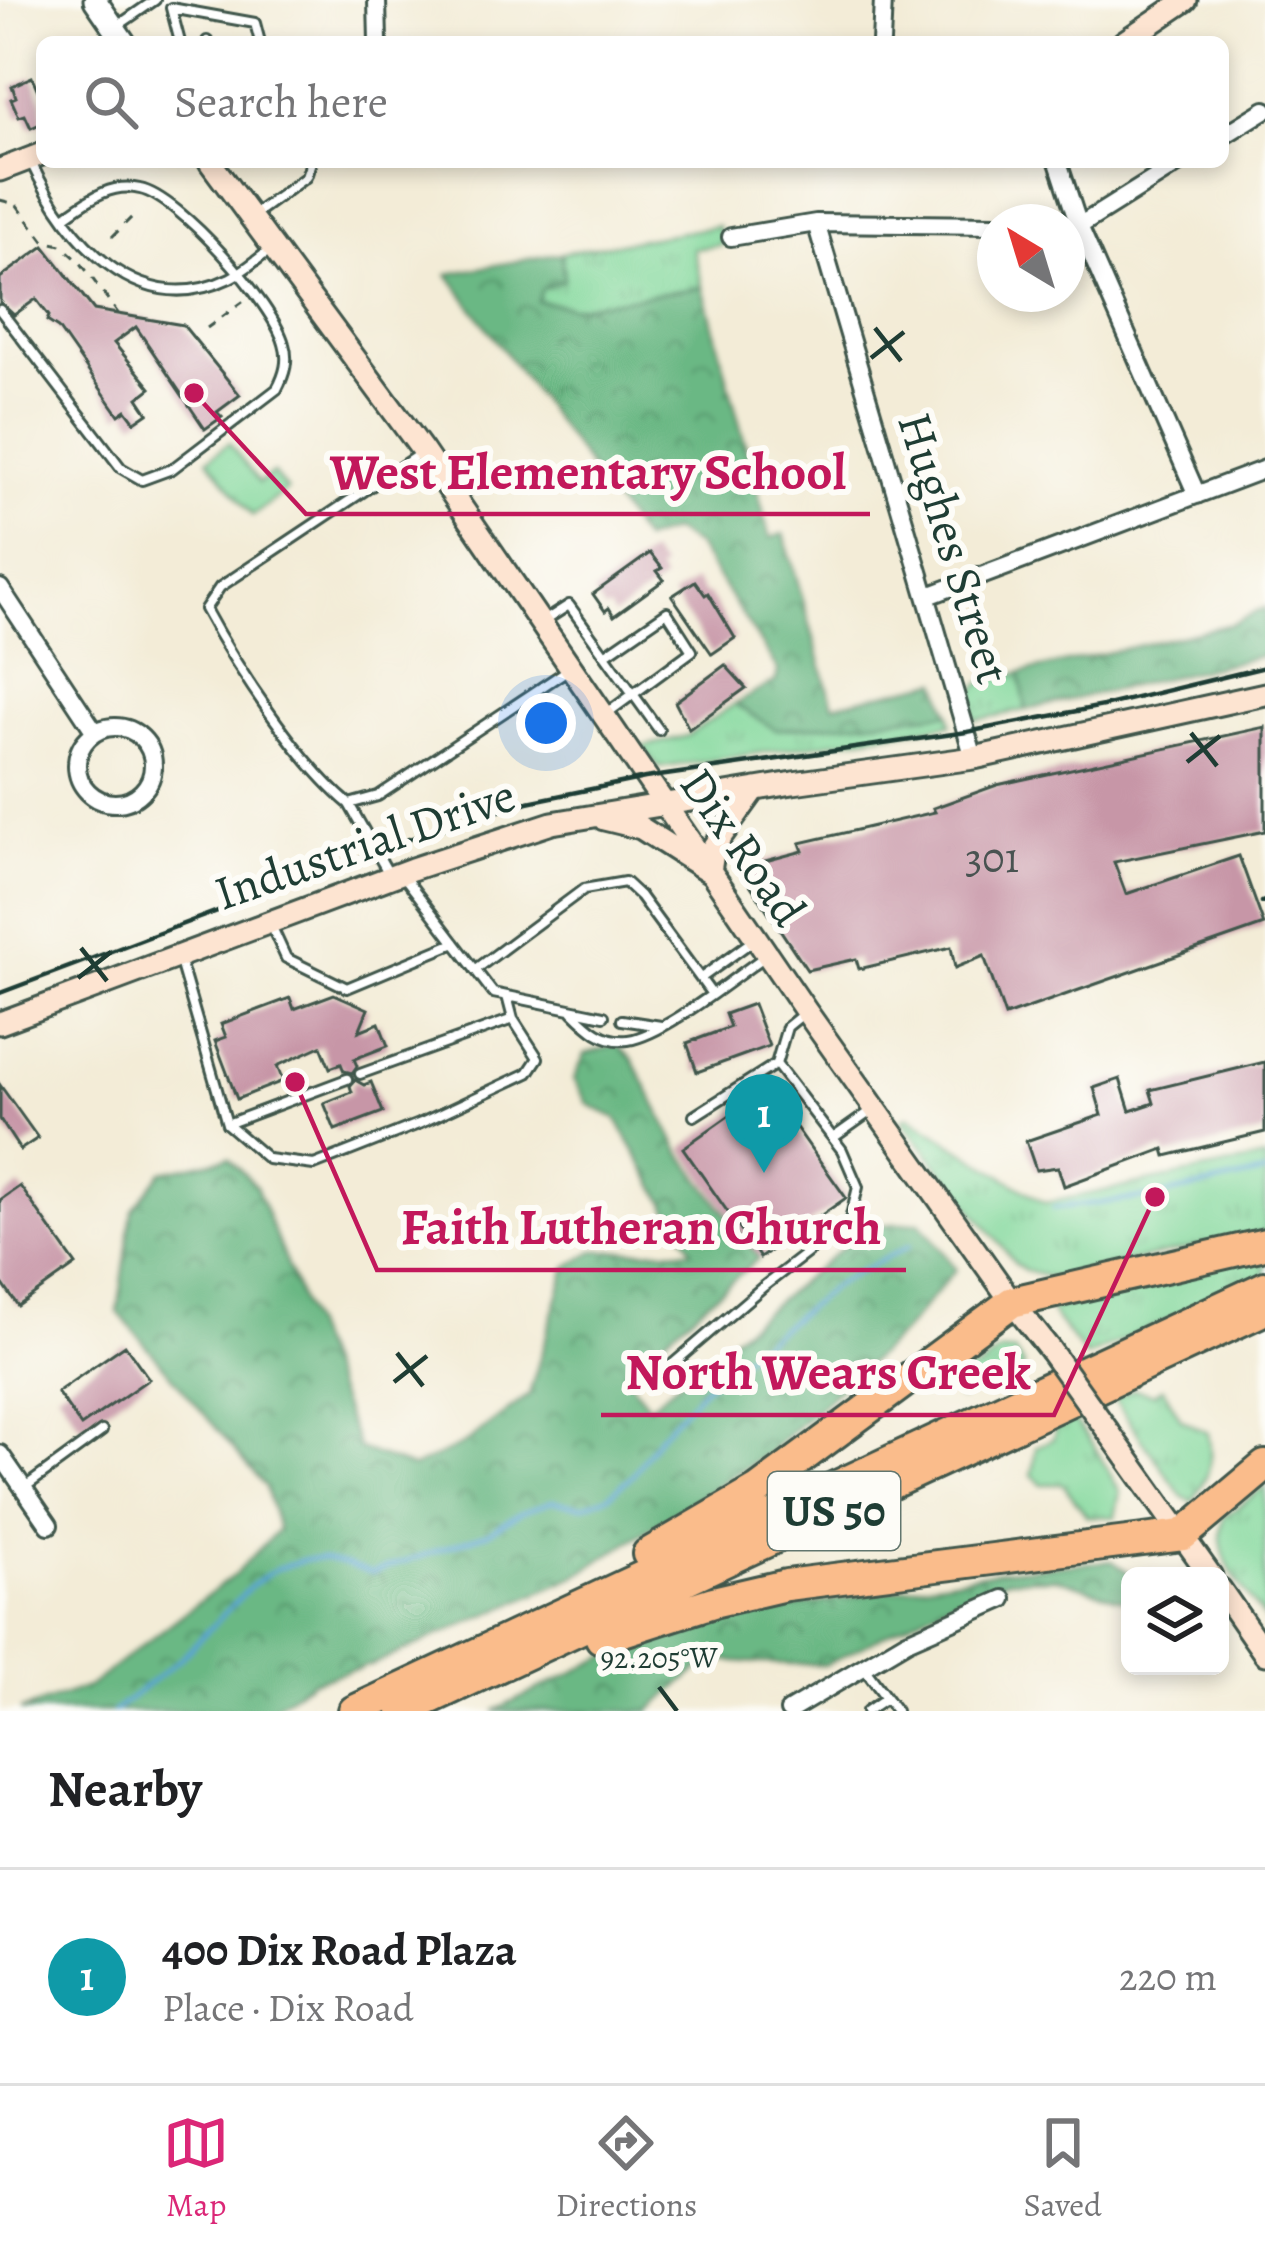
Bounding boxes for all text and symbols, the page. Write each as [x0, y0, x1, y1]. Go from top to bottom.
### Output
search box [36, 36, 1229, 168]
icon: search [78, 69, 144, 135]
text: Search here [174, 71, 388, 133]
north arrow [977, 204, 1085, 312]
street label: Hughes Street [881, 404, 1027, 692]
callout: West Elementary School [306, 427, 870, 514]
text: West Elementary School [329, 437, 846, 507]
your location [516, 693, 576, 753]
street label: Dix Road [664, 755, 822, 940]
street label: Industrial Drive [206, 762, 524, 926]
house number: 301 [965, 829, 1019, 886]
pin: 1 [725, 1074, 803, 1173]
callout: Faith Lutheran Church [377, 1183, 906, 1270]
text: Faith Lutheran Church [401, 1192, 881, 1262]
callout: North Wears Creek [601, 1328, 1054, 1415]
text: North Wears Creek [625, 1337, 1031, 1407]
road number: US 50 [768, 1472, 900, 1550]
map controls [1121, 1567, 1229, 1675]
button: layers [1121, 1567, 1229, 1675]
text: 92.205°W [600, 1638, 718, 1678]
text: Nearby [48, 1754, 202, 1824]
text: 400 Dix Road Plaza [162, 1919, 517, 1981]
text: 1 [80, 1950, 94, 2003]
text: 220 m [1119, 1950, 1217, 2003]
text: Place · Dix Road [162, 1981, 414, 2034]
tab: Map [163, 2110, 229, 2227]
tab: Directions [556, 2110, 697, 2227]
tab: Saved [1024, 2110, 1102, 2227]

